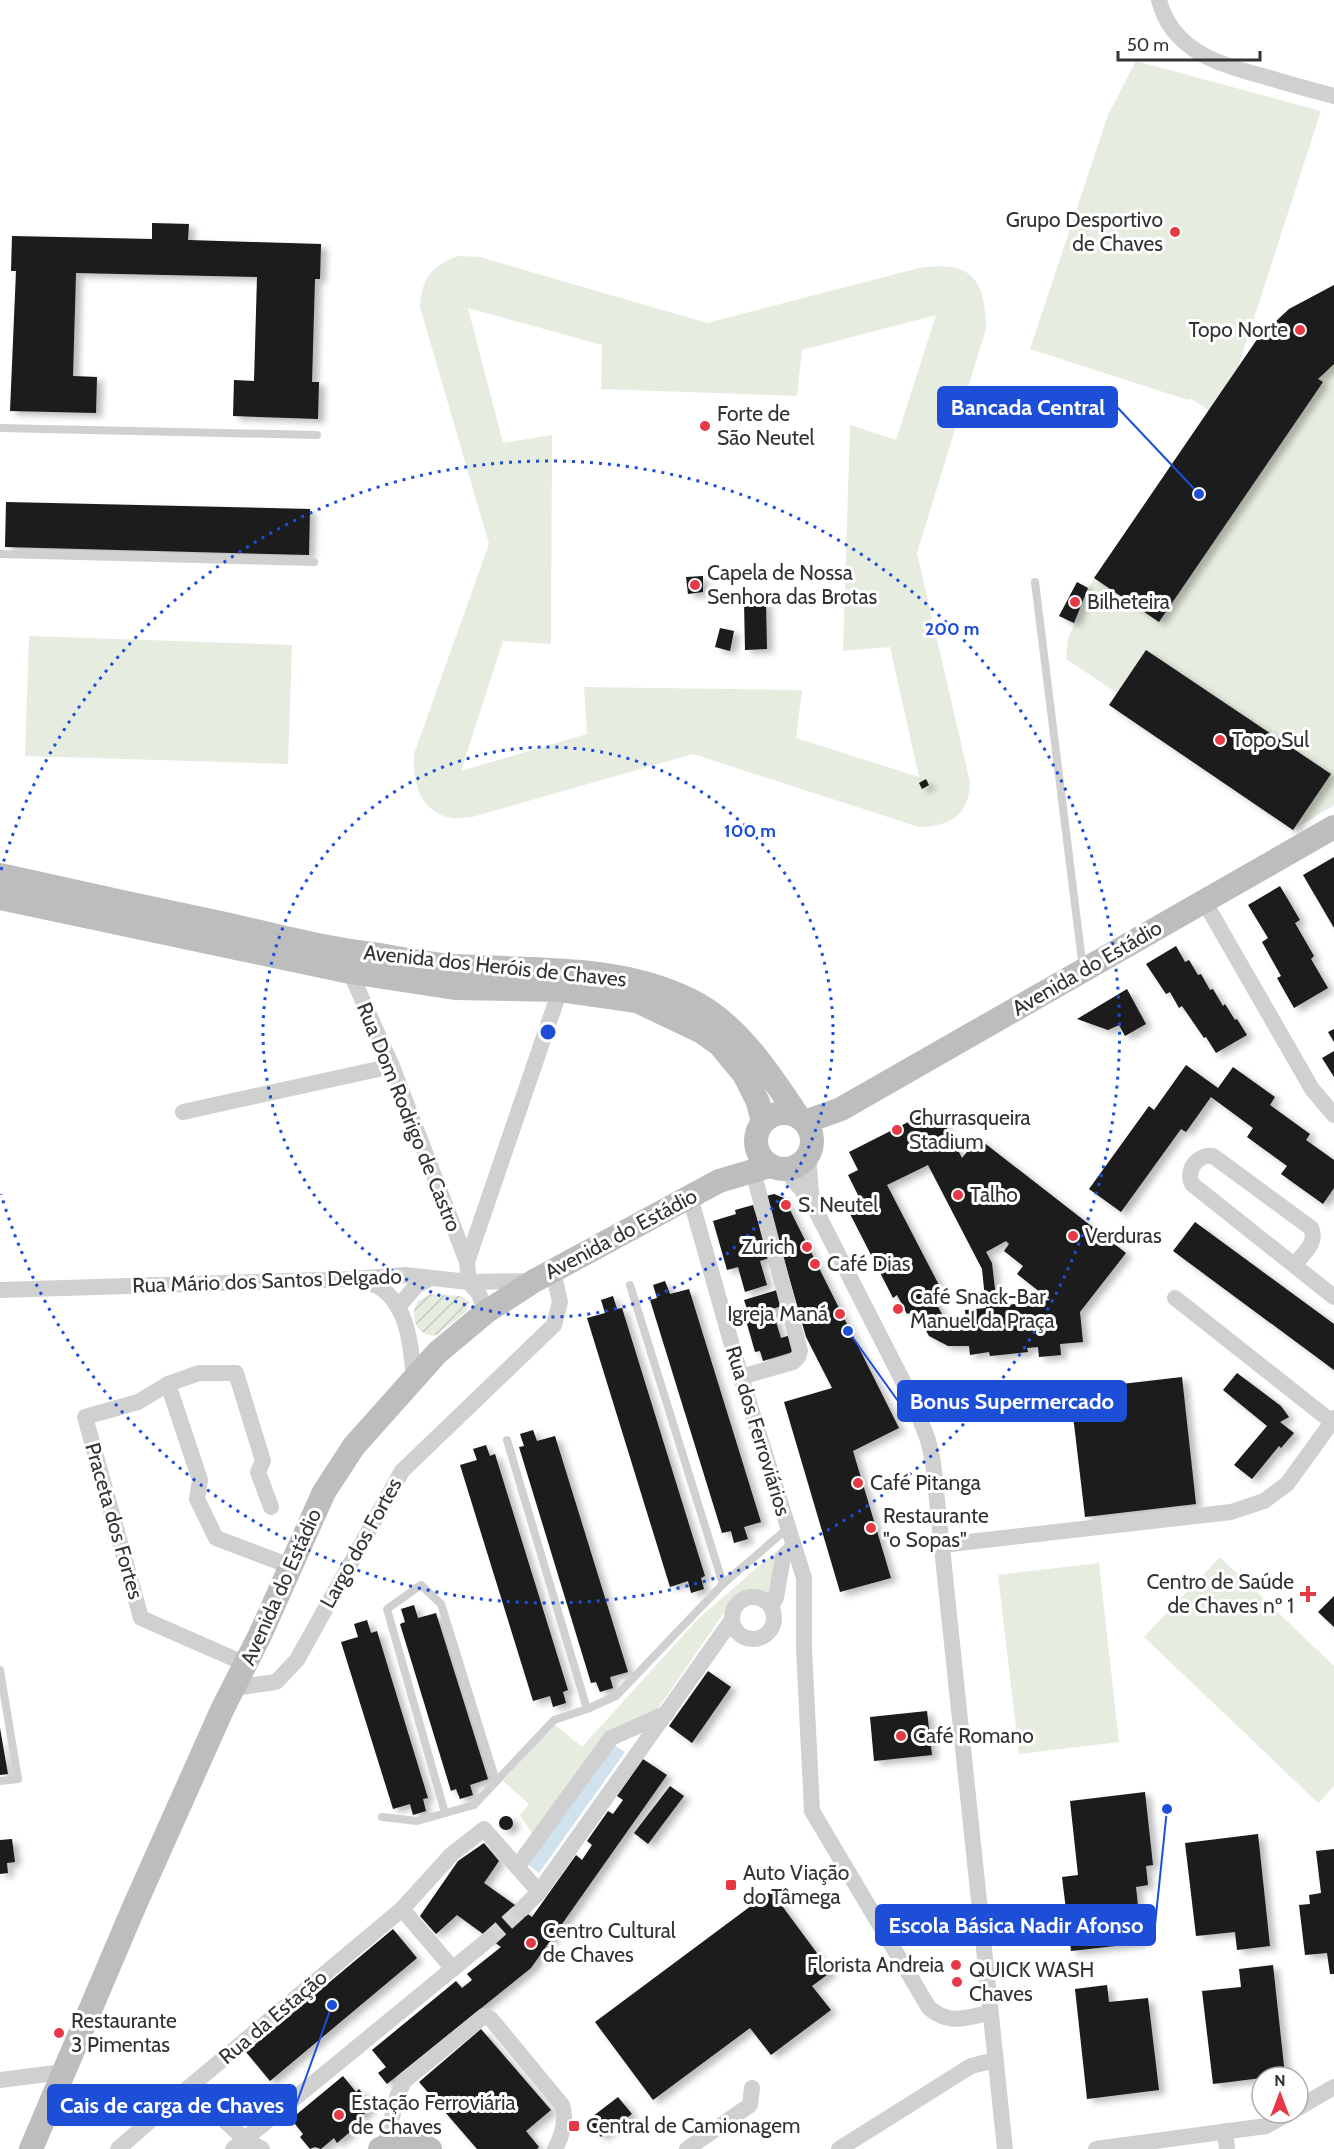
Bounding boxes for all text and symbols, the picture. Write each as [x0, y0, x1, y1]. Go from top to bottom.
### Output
scale bar [1118, 24, 1260, 62]
text: 50 m [1127, 34, 1169, 56]
place label: Grupo Desportivo de Chaves [1006, 207, 1163, 256]
marker: Grupo Desportivo de Chaves [1168, 225, 1182, 239]
place label: Topo Norte [1189, 317, 1288, 342]
marker: Topo Norte [1293, 323, 1307, 337]
callout: Bancada Central [938, 387, 1117, 427]
text: Bancada Central [951, 394, 1105, 421]
place label: Forte de São Neutel [717, 401, 815, 450]
marker: Forte de São Neutel [698, 419, 712, 433]
place label: Capela de Nossa Senhora das Brotas [707, 560, 877, 609]
marker: Capela de Nossa Senhora das Brotas [688, 578, 702, 592]
place label: Bilheteira [1087, 589, 1170, 614]
marker: Bilheteira [1068, 595, 1082, 609]
text: 200 m [925, 618, 979, 640]
place label: Topo Sul [1232, 727, 1309, 752]
marker: Topo Sul [1213, 733, 1227, 747]
text: 100 m [724, 820, 776, 842]
street label: Avenida do Estádio [1007, 915, 1166, 1021]
street label: Avenida dos Heróis de Chaves [362, 939, 628, 992]
street label: Rua Dom Rodrigo de Castro [352, 998, 467, 1235]
centre of rings [538, 1022, 558, 1042]
place label: Churrasqueira Stadium [909, 1105, 1031, 1154]
marker: Churrasqueira Stadium [890, 1123, 904, 1137]
place label: Talho [970, 1182, 1018, 1207]
street label: Avenida do Estádio [540, 1183, 701, 1284]
marker: Talho [951, 1188, 965, 1202]
place label: S. Neutel [798, 1192, 878, 1217]
marker: S. Neutel [779, 1198, 793, 1212]
place label: Verduras [1085, 1223, 1162, 1248]
marker: Verduras [1066, 1229, 1080, 1243]
place label: Zurich [741, 1234, 795, 1259]
marker: Zurich [800, 1240, 814, 1254]
place label: Café Dias [827, 1251, 911, 1276]
marker: Café Dias [808, 1257, 822, 1271]
street label: Rua Mário dos Santos Delgado [132, 1263, 402, 1298]
place label: Café Snack-Bar Manuel da Praça [910, 1284, 1055, 1333]
place label: Igreja Maná [727, 1301, 828, 1327]
marker: Café Snack-Bar Manuel da Praça [891, 1302, 905, 1316]
marker: Igreja Maná [833, 1307, 847, 1321]
street label: Rua dos Ferroviários [721, 1343, 796, 1519]
callout: Bonus Supermercado [898, 1381, 1126, 1421]
text: Bonus Supermercado [910, 1388, 1114, 1415]
street label: Praceta dos Fortes [80, 1440, 149, 1602]
place label: Café Pitanga [870, 1470, 981, 1495]
street label: Largo dos Fortes [314, 1473, 407, 1612]
marker: Café Pitanga [851, 1476, 865, 1490]
place label: Restaurante "o Sopas" [883, 1503, 989, 1552]
street label: Avenida do Estádio [235, 1505, 326, 1669]
marker: Restaurante "o Sopas" [864, 1521, 878, 1535]
place label: Centro de Saúde de Chaves nº 1 [1146, 1569, 1294, 1618]
marker: Centro de Saúde de Chaves nº 1 [1299, 1585, 1317, 1603]
place label: Café Romano [913, 1723, 1034, 1748]
marker: Café Romano [894, 1729, 908, 1743]
place label: Auto Viação do Tâmega [743, 1860, 849, 1909]
marker: Auto Viação do Tâmega [724, 1878, 738, 1892]
callout: Escola Básica Nadir Afonso [876, 1905, 1155, 1945]
text: Escola Básica Nadir Afonso [889, 1912, 1143, 1939]
place label: Centro Cultural de Chaves [543, 1918, 676, 1967]
marker: Centro Cultural de Chaves [524, 1936, 538, 1950]
place label: Florista Andreia [807, 1952, 944, 1977]
place label: QUICK WASH Chaves [969, 1957, 1094, 2006]
marker: Florista Andreia [949, 1958, 963, 1972]
street label: Rua da Estação [214, 1964, 332, 2069]
marker: QUICK WASH Chaves [950, 1975, 964, 1989]
place label: Restaurante 3 Pimentas [71, 2008, 177, 2057]
marker: Restaurante 3 Pimentas [52, 2026, 66, 2040]
north arrow [1250, 2065, 1310, 2125]
text: N [1274, 2071, 1286, 2090]
callout: Cais de carga de Chaves [48, 2085, 296, 2125]
place label: Estação Ferroviária de Chaves [351, 2090, 515, 2139]
text: Cais de carga de Chaves [60, 2092, 284, 2119]
marker: Estação Ferroviária de Chaves [332, 2108, 346, 2122]
place label: Central de Camionagem [586, 2113, 800, 2138]
marker: Central de Camionagem [567, 2119, 581, 2133]

